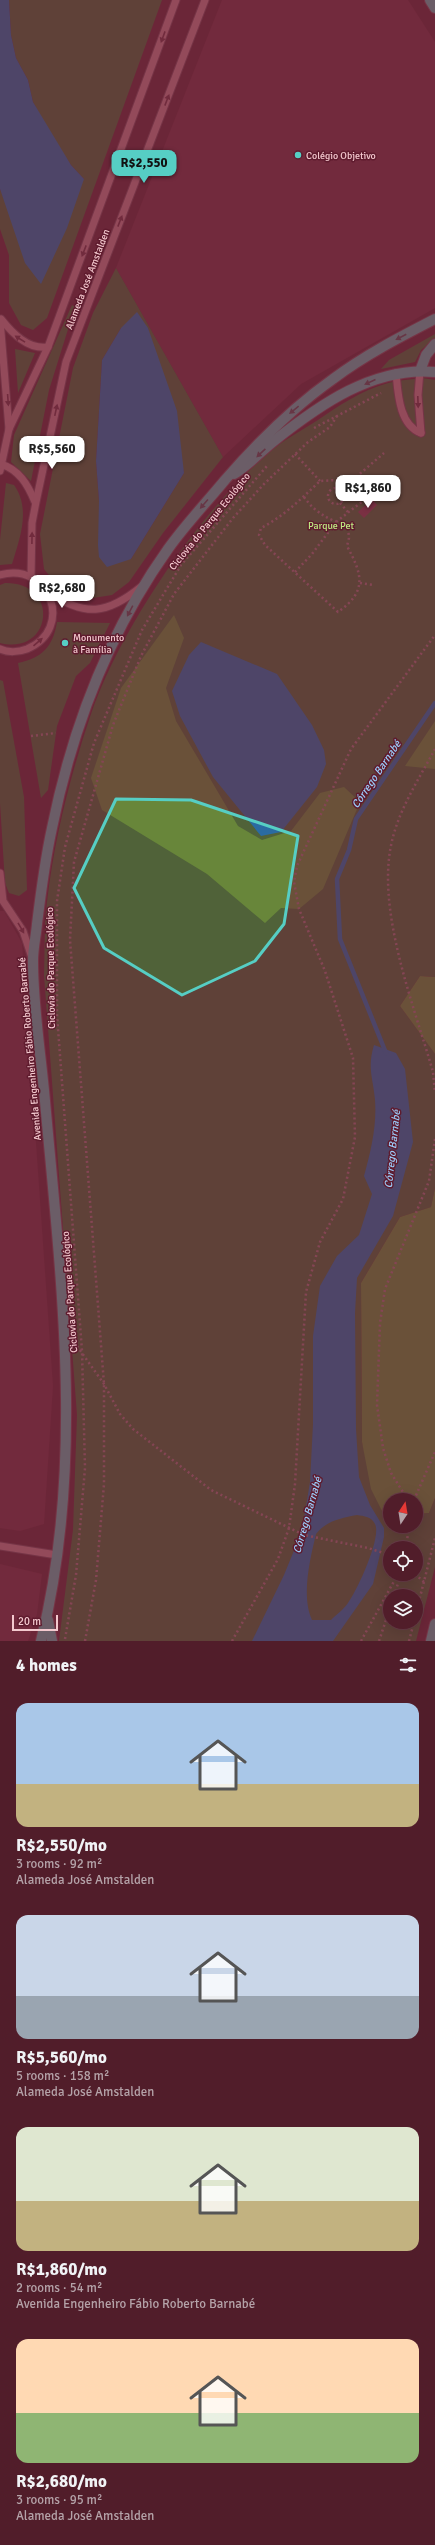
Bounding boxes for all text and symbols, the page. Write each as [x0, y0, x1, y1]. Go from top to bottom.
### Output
one-way arrow [159, 31, 165, 43]
one-way arrow [164, 93, 170, 105]
pin: R$2,550 [107, 150, 181, 184]
marker: Colégio Objetivo [293, 150, 303, 160]
place label: Colégio Objetivo [306, 150, 376, 162]
text: R$2,550 [121, 155, 167, 171]
one-way arrow [118, 214, 124, 226]
street label: Alameda José Amstalden [63, 227, 113, 331]
one-way arrow [80, 245, 86, 257]
one-way arrow [395, 333, 406, 340]
one-way arrow [14, 335, 26, 342]
one-way arrow [364, 379, 375, 385]
one-way arrow [4, 394, 11, 406]
one-way arrow [415, 396, 421, 409]
one-way arrow [53, 404, 59, 416]
one-way arrow [288, 406, 299, 415]
pin: R$5,560 [15, 436, 89, 470]
text: R$5,560 [29, 441, 75, 457]
one-way arrow [256, 448, 267, 457]
street label: Ciclovia do Parque Ecológico [167, 471, 253, 573]
pin: R$1,860 [331, 475, 405, 509]
text: R$1,860 [345, 480, 391, 496]
one-way arrow [200, 499, 209, 509]
park label: Parque Pet [308, 520, 354, 532]
one-way arrow [29, 531, 35, 544]
pin: R$2,680 [25, 575, 99, 609]
text: R$2,680 [39, 580, 85, 596]
one-way arrow [127, 605, 134, 616]
place label: Monumento à Família [73, 632, 124, 656]
one-way arrow [33, 637, 43, 646]
marker: Monumento à Família [60, 638, 70, 648]
water label: Córrego Barnabé [349, 737, 405, 811]
street label: Ciclovia do Parque Ecológico [44, 907, 58, 1029]
one-way arrow [17, 922, 24, 934]
street label: Avenida Engenheiro Fábio Roberto Barnabé [16, 957, 44, 1141]
water label: Córrego Barnabé [382, 1108, 403, 1189]
street label: Ciclovia do Parque Ecológico [60, 1231, 80, 1353]
water label: Córrego Barnabé [290, 1474, 325, 1555]
north arrow [383, 1493, 423, 1533]
map controls [383, 1493, 423, 1629]
button: locate [383, 1541, 423, 1581]
button: layers [383, 1589, 423, 1629]
scale bar [12, 1613, 58, 1632]
text: 20 m [18, 1615, 41, 1628]
icon: filters [397, 1654, 419, 1676]
text: 4 homes [16, 1655, 77, 1676]
icon: home [182, 1729, 254, 1801]
text: R$2,550/mo [16, 1835, 107, 1856]
text: 3 rooms · 92 m² [16, 1856, 102, 1872]
text: Alameda José Amstalden [16, 1872, 154, 1888]
icon: home [182, 1941, 254, 2013]
text: R$5,560/mo [16, 2047, 107, 2068]
text: 5 rooms · 158 m² [16, 2068, 109, 2084]
text: Alameda José Amstalden [16, 2084, 154, 2100]
icon: home [182, 2153, 254, 2225]
text: R$1,860/mo [16, 2259, 107, 2280]
text: 2 rooms · 54 m² [16, 2280, 102, 2296]
text: Avenida Engenheiro Fábio Roberto Barnabé [16, 2296, 255, 2312]
icon: home [182, 2365, 254, 2437]
text: R$2,680/mo [16, 2471, 107, 2492]
text: 3 rooms · 95 m² [16, 2492, 102, 2508]
text: Alameda José Amstalden [16, 2508, 154, 2524]

